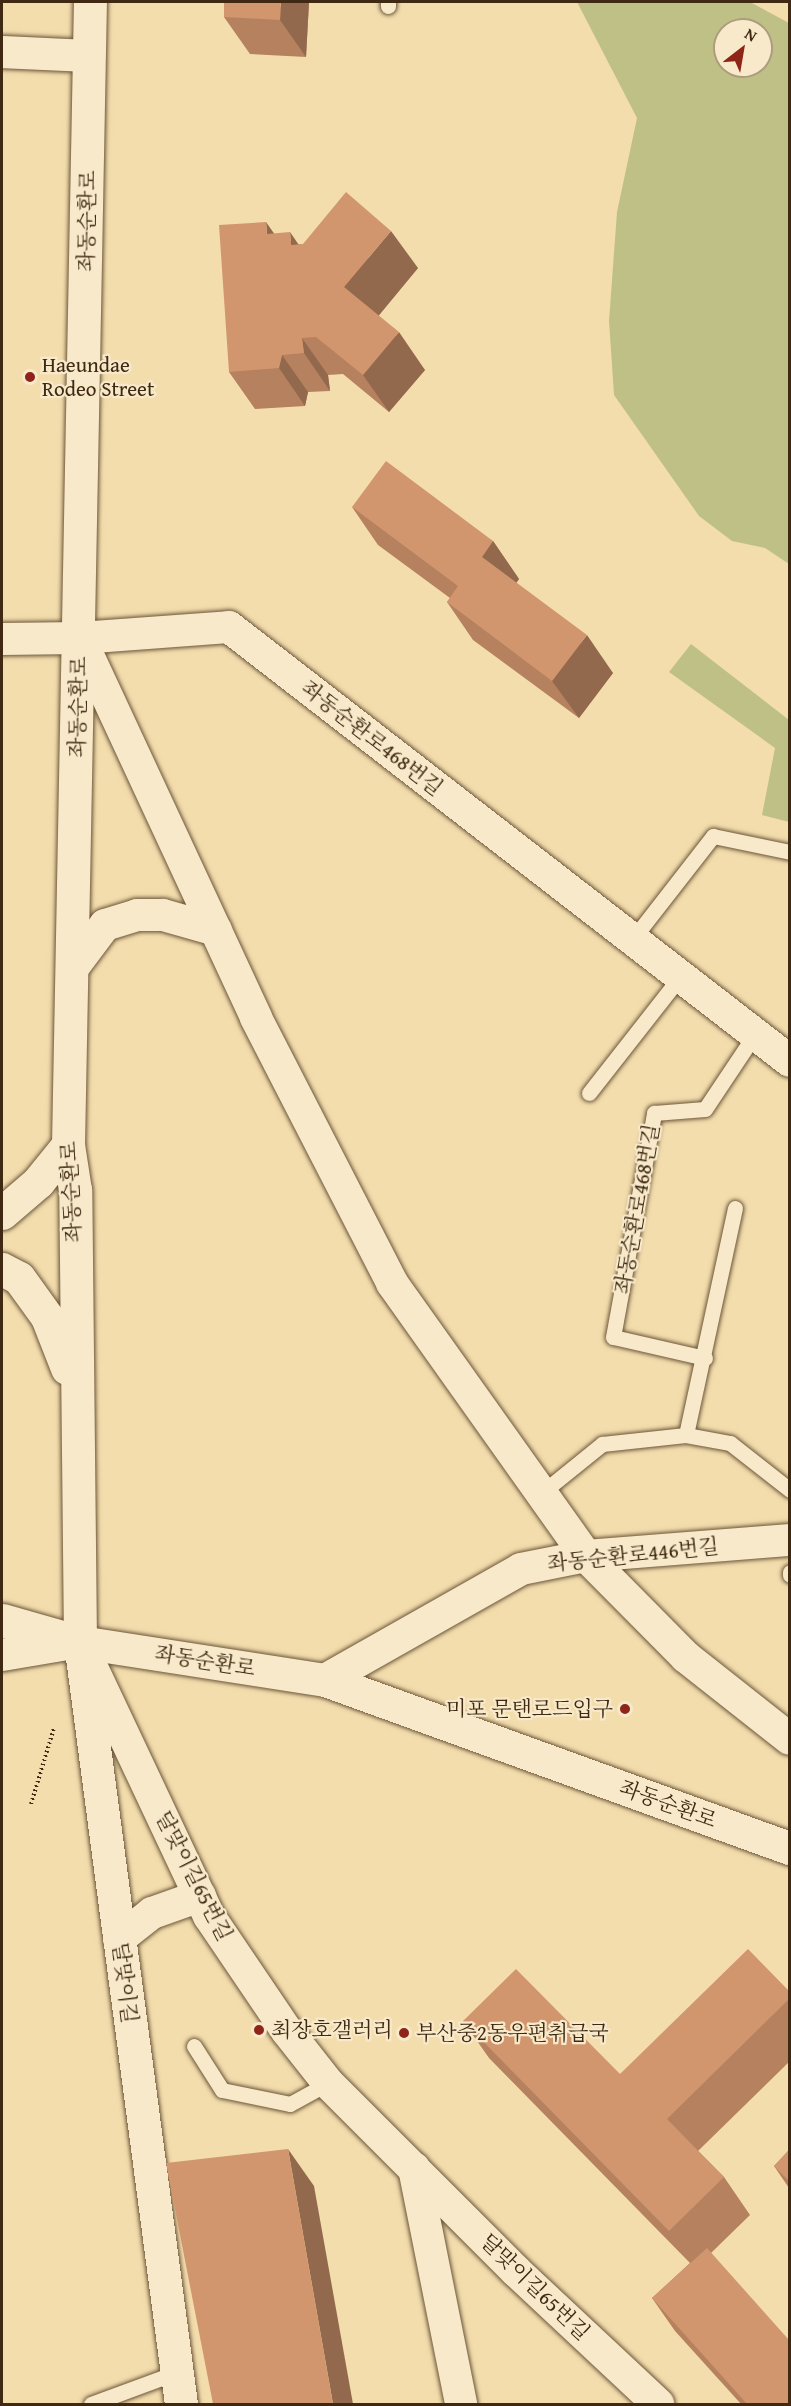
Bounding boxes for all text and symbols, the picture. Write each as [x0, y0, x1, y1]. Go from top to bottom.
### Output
north arrow [713, 18, 773, 78]
text: N [740, 21, 762, 47]
street label: 좌동순환로 [74, 170, 100, 272]
place label: Haeundae Rodeo Street [42, 352, 154, 402]
marker: Haeundae Rodeo Street [23, 370, 37, 384]
street label: 좌동순환로 [65, 656, 91, 758]
street label: 좌동순환로468번길 [296, 675, 448, 801]
street label: 좌동순환로468번길 [610, 1122, 664, 1296]
street label: 좌동순환로 [56, 1141, 86, 1243]
street label: 좌동순환로446번길 [546, 1533, 720, 1577]
street label: 좌동순환로 [153, 1641, 257, 1681]
place label: 미포 문탠로드입구 [446, 1696, 613, 1722]
marker: 미포 문탠로드입구 [618, 1702, 632, 1716]
street label: 좌동순환로 [616, 1775, 720, 1833]
street label: 달맞이길65번길 [151, 1807, 237, 1945]
street label: 달맞이길 [108, 1941, 142, 2025]
place label: 최장호갤러리 [271, 2017, 393, 2043]
place label: 부산중2동우편취급국 [416, 2020, 609, 2046]
marker: 최장호갤러리 [252, 2023, 266, 2037]
marker: 부산중2동우편취급국 [397, 2026, 411, 2040]
street label: 달맞이길65번길 [475, 2229, 595, 2345]

